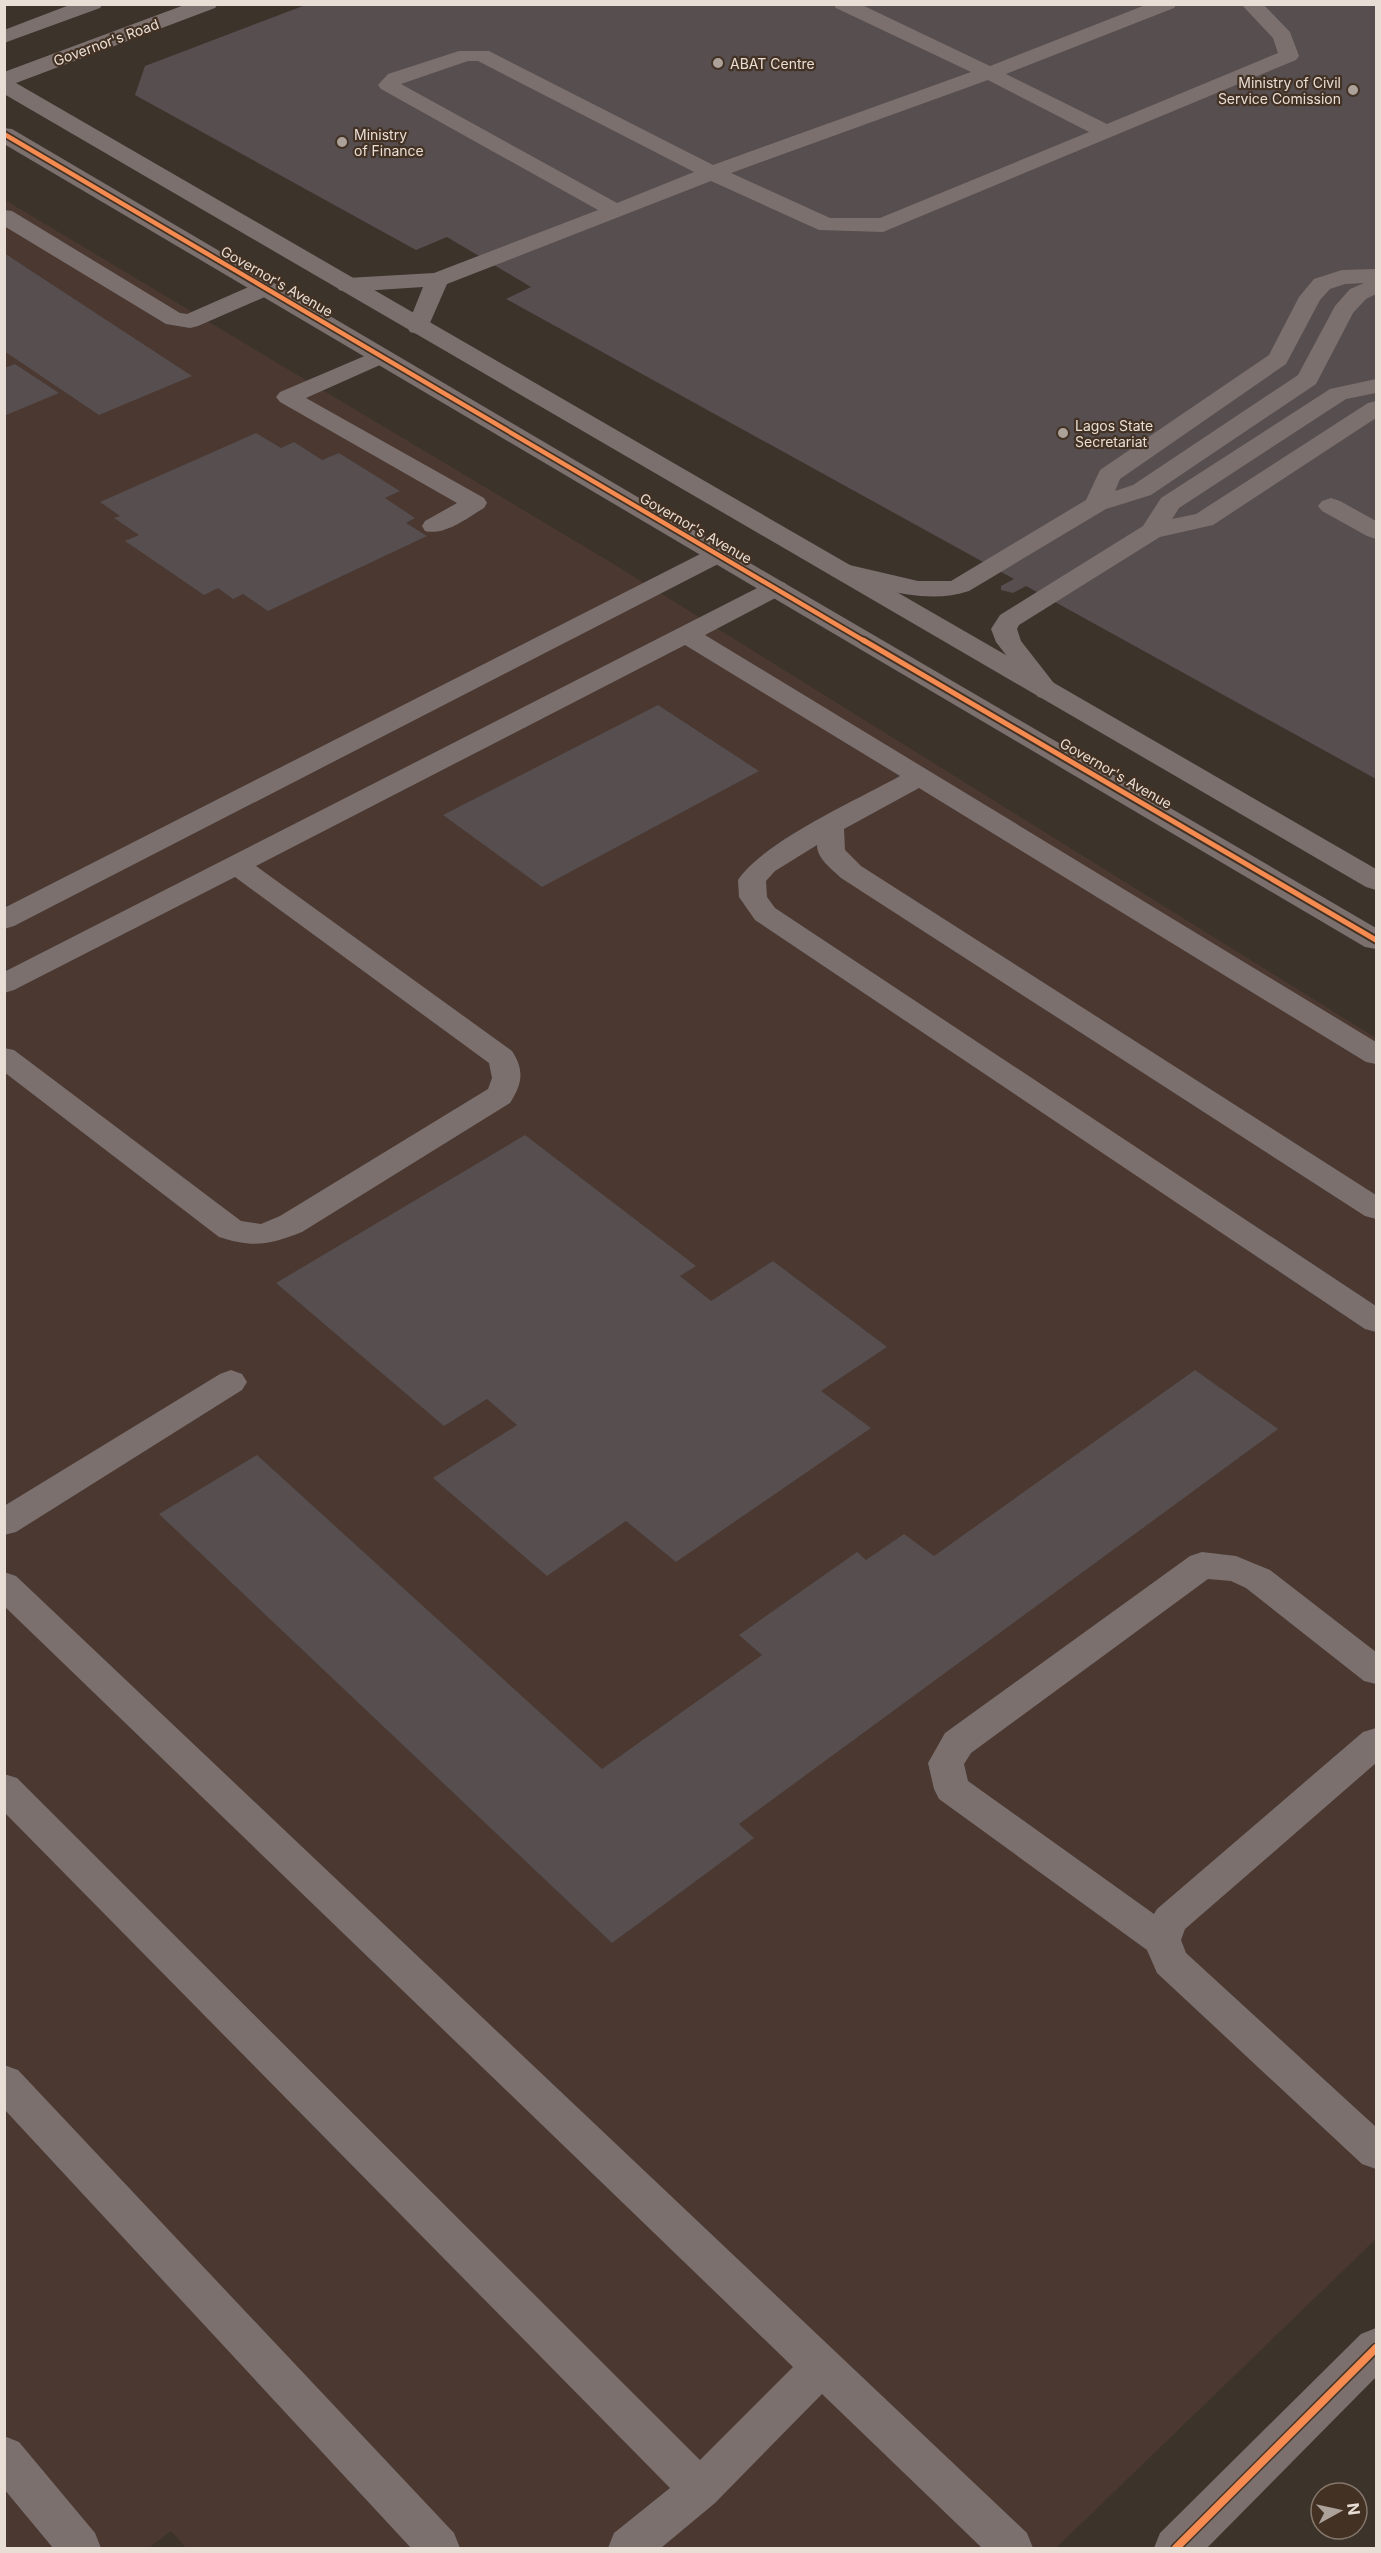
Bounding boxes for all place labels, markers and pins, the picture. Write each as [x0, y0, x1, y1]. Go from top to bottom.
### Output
place label: ABAT Centre [730, 55, 815, 72]
marker: ABAT Centre [711, 56, 725, 70]
place label: Ministry of Civil Service Comission [1218, 74, 1341, 107]
marker: Ministry of Civil Service Comission [1346, 83, 1360, 97]
place label: Ministry of Finance [354, 126, 424, 159]
marker: Ministry of Finance [335, 135, 349, 149]
place label: Lagos State Secretariat [1075, 417, 1153, 450]
marker: Lagos State Secretariat [1056, 426, 1070, 440]

